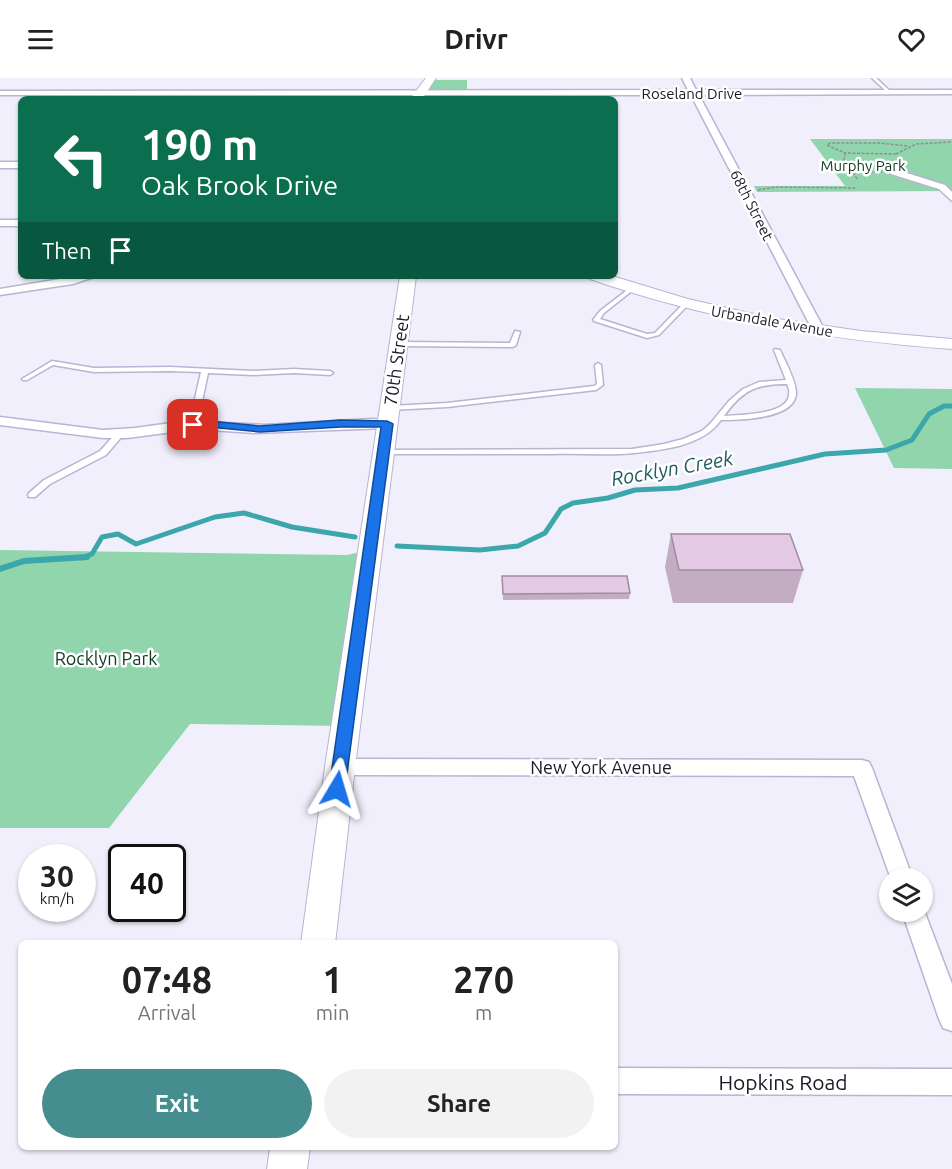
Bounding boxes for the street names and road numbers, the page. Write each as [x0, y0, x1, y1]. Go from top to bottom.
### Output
street label: Roseland Drive [642, 85, 742, 102]
street label: 68th Street [727, 167, 777, 243]
street label: Urbandale Avenue [710, 302, 834, 340]
street label: 70th Street [380, 313, 412, 407]
street label: New York Avenue [530, 757, 672, 777]
street label: Hopkins Road [718, 1070, 848, 1094]

